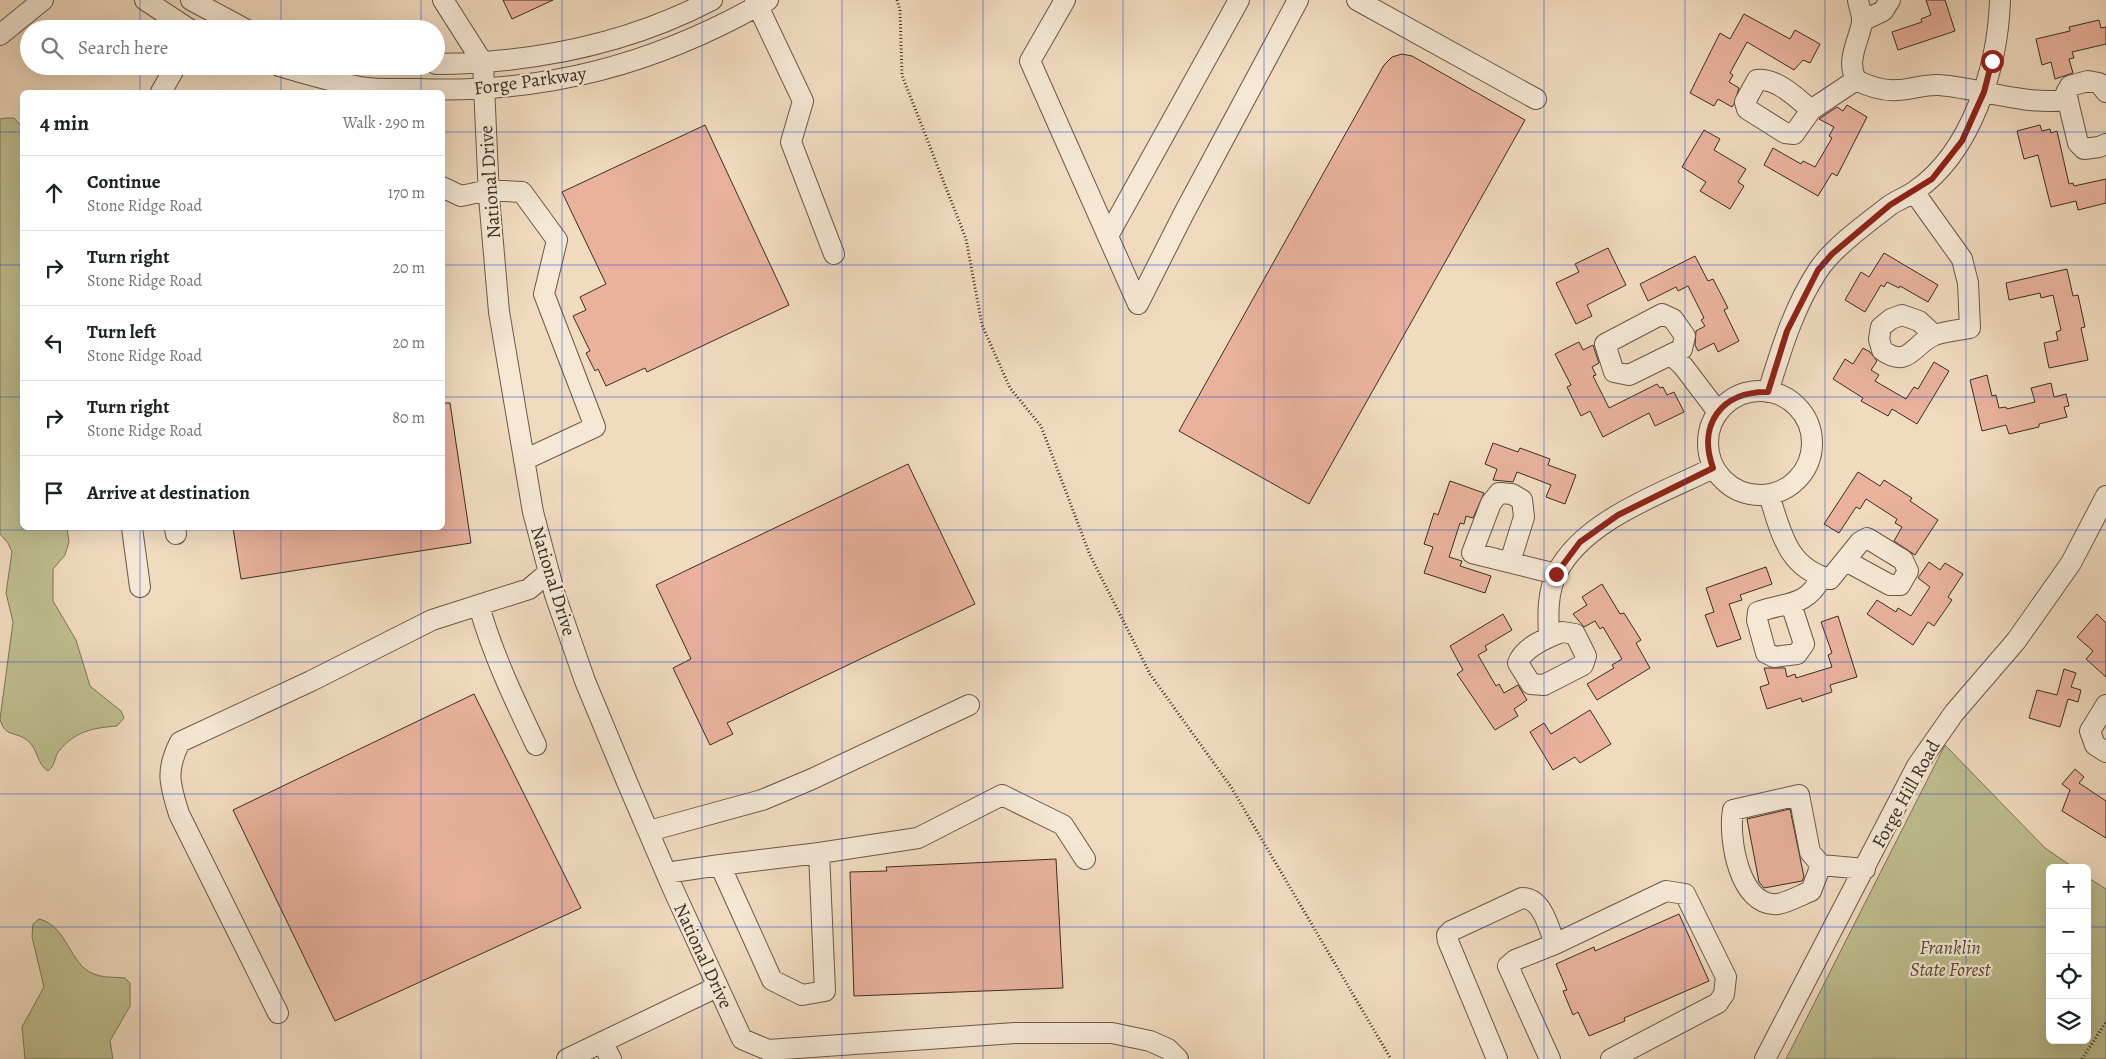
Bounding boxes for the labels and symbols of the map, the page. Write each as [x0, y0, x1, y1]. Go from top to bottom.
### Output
route start [1981, 50, 2004, 73]
street label: Forge Parkway [472, 60, 588, 102]
street label: National Drive [473, 124, 507, 240]
street label: National Drive [524, 523, 582, 639]
route end [1545, 563, 1568, 586]
street label: Forge Hill Road [1866, 735, 1947, 853]
street label: National Drive [667, 899, 739, 1013]
park label: Franklin State Forest [1910, 935, 1992, 983]

